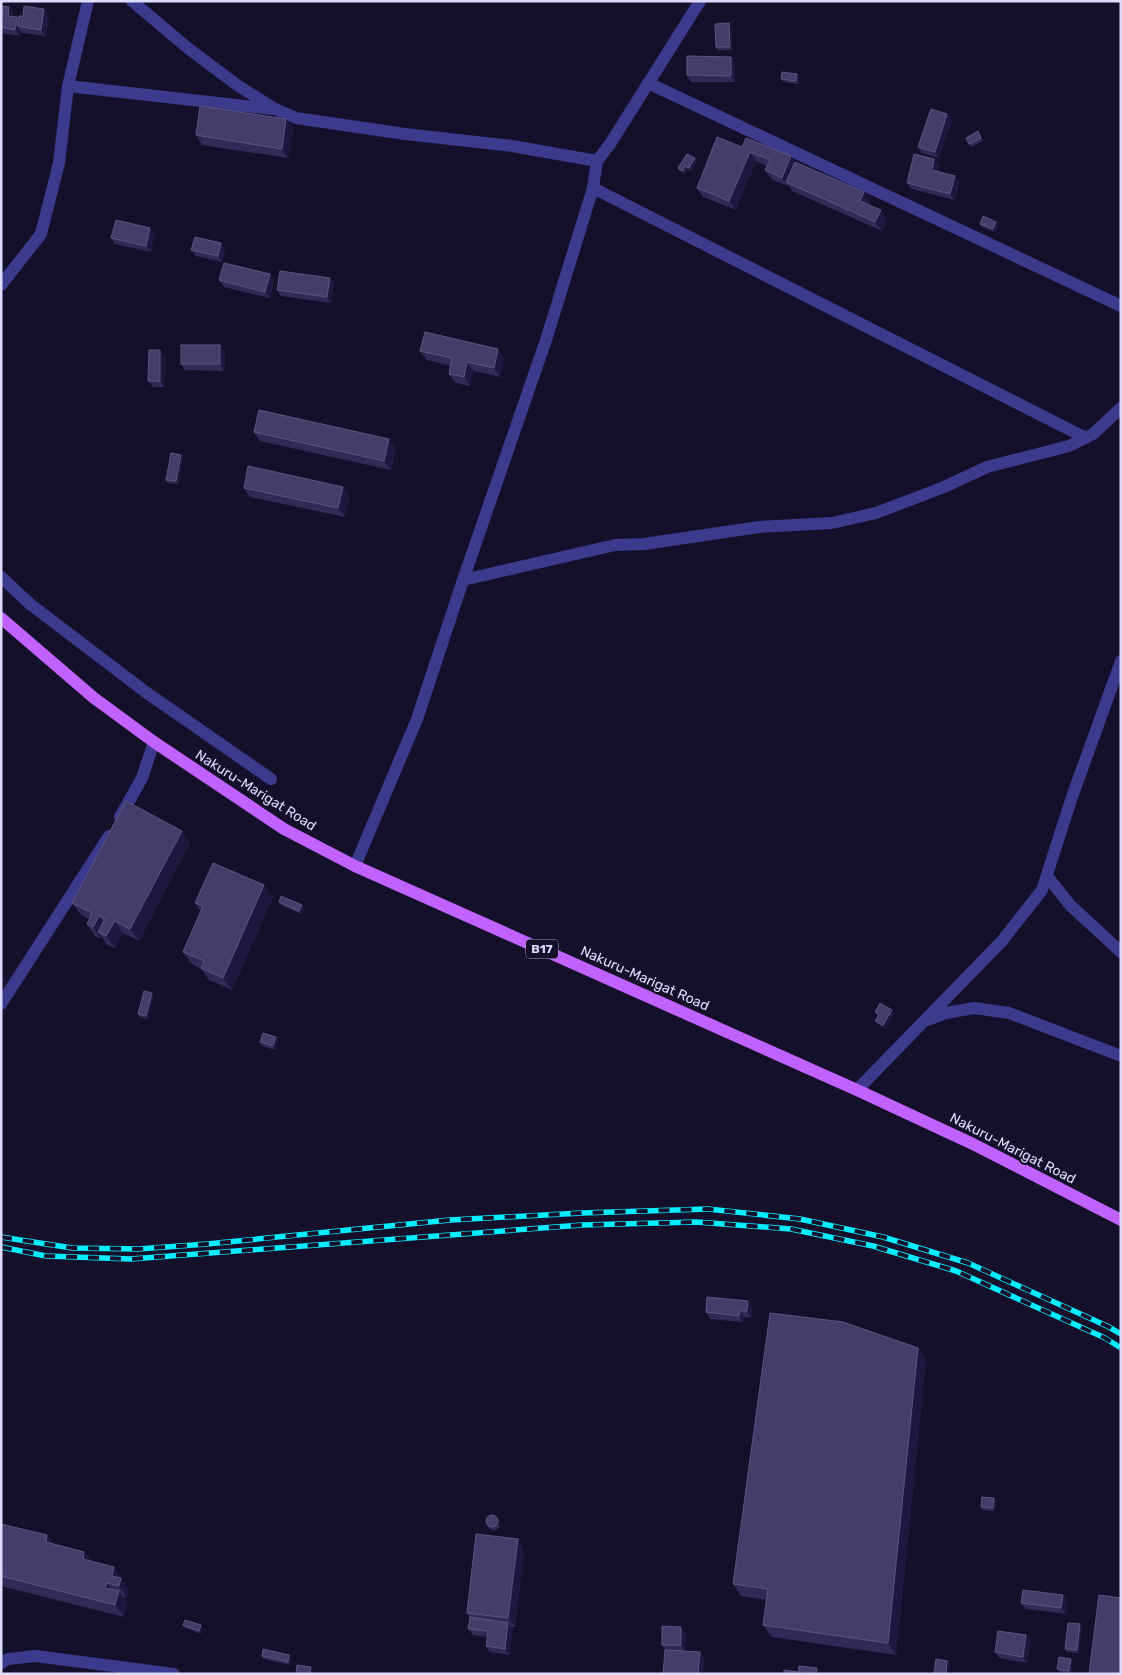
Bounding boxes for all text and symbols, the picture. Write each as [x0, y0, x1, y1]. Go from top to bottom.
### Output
street label: Nakuru-Marigat Road [192, 746, 319, 835]
road number: B17 [526, 940, 558, 959]
street label: Nakuru-Marigat Road [578, 942, 712, 1015]
street label: Nakuru-Marigat Road [947, 1109, 1079, 1188]

